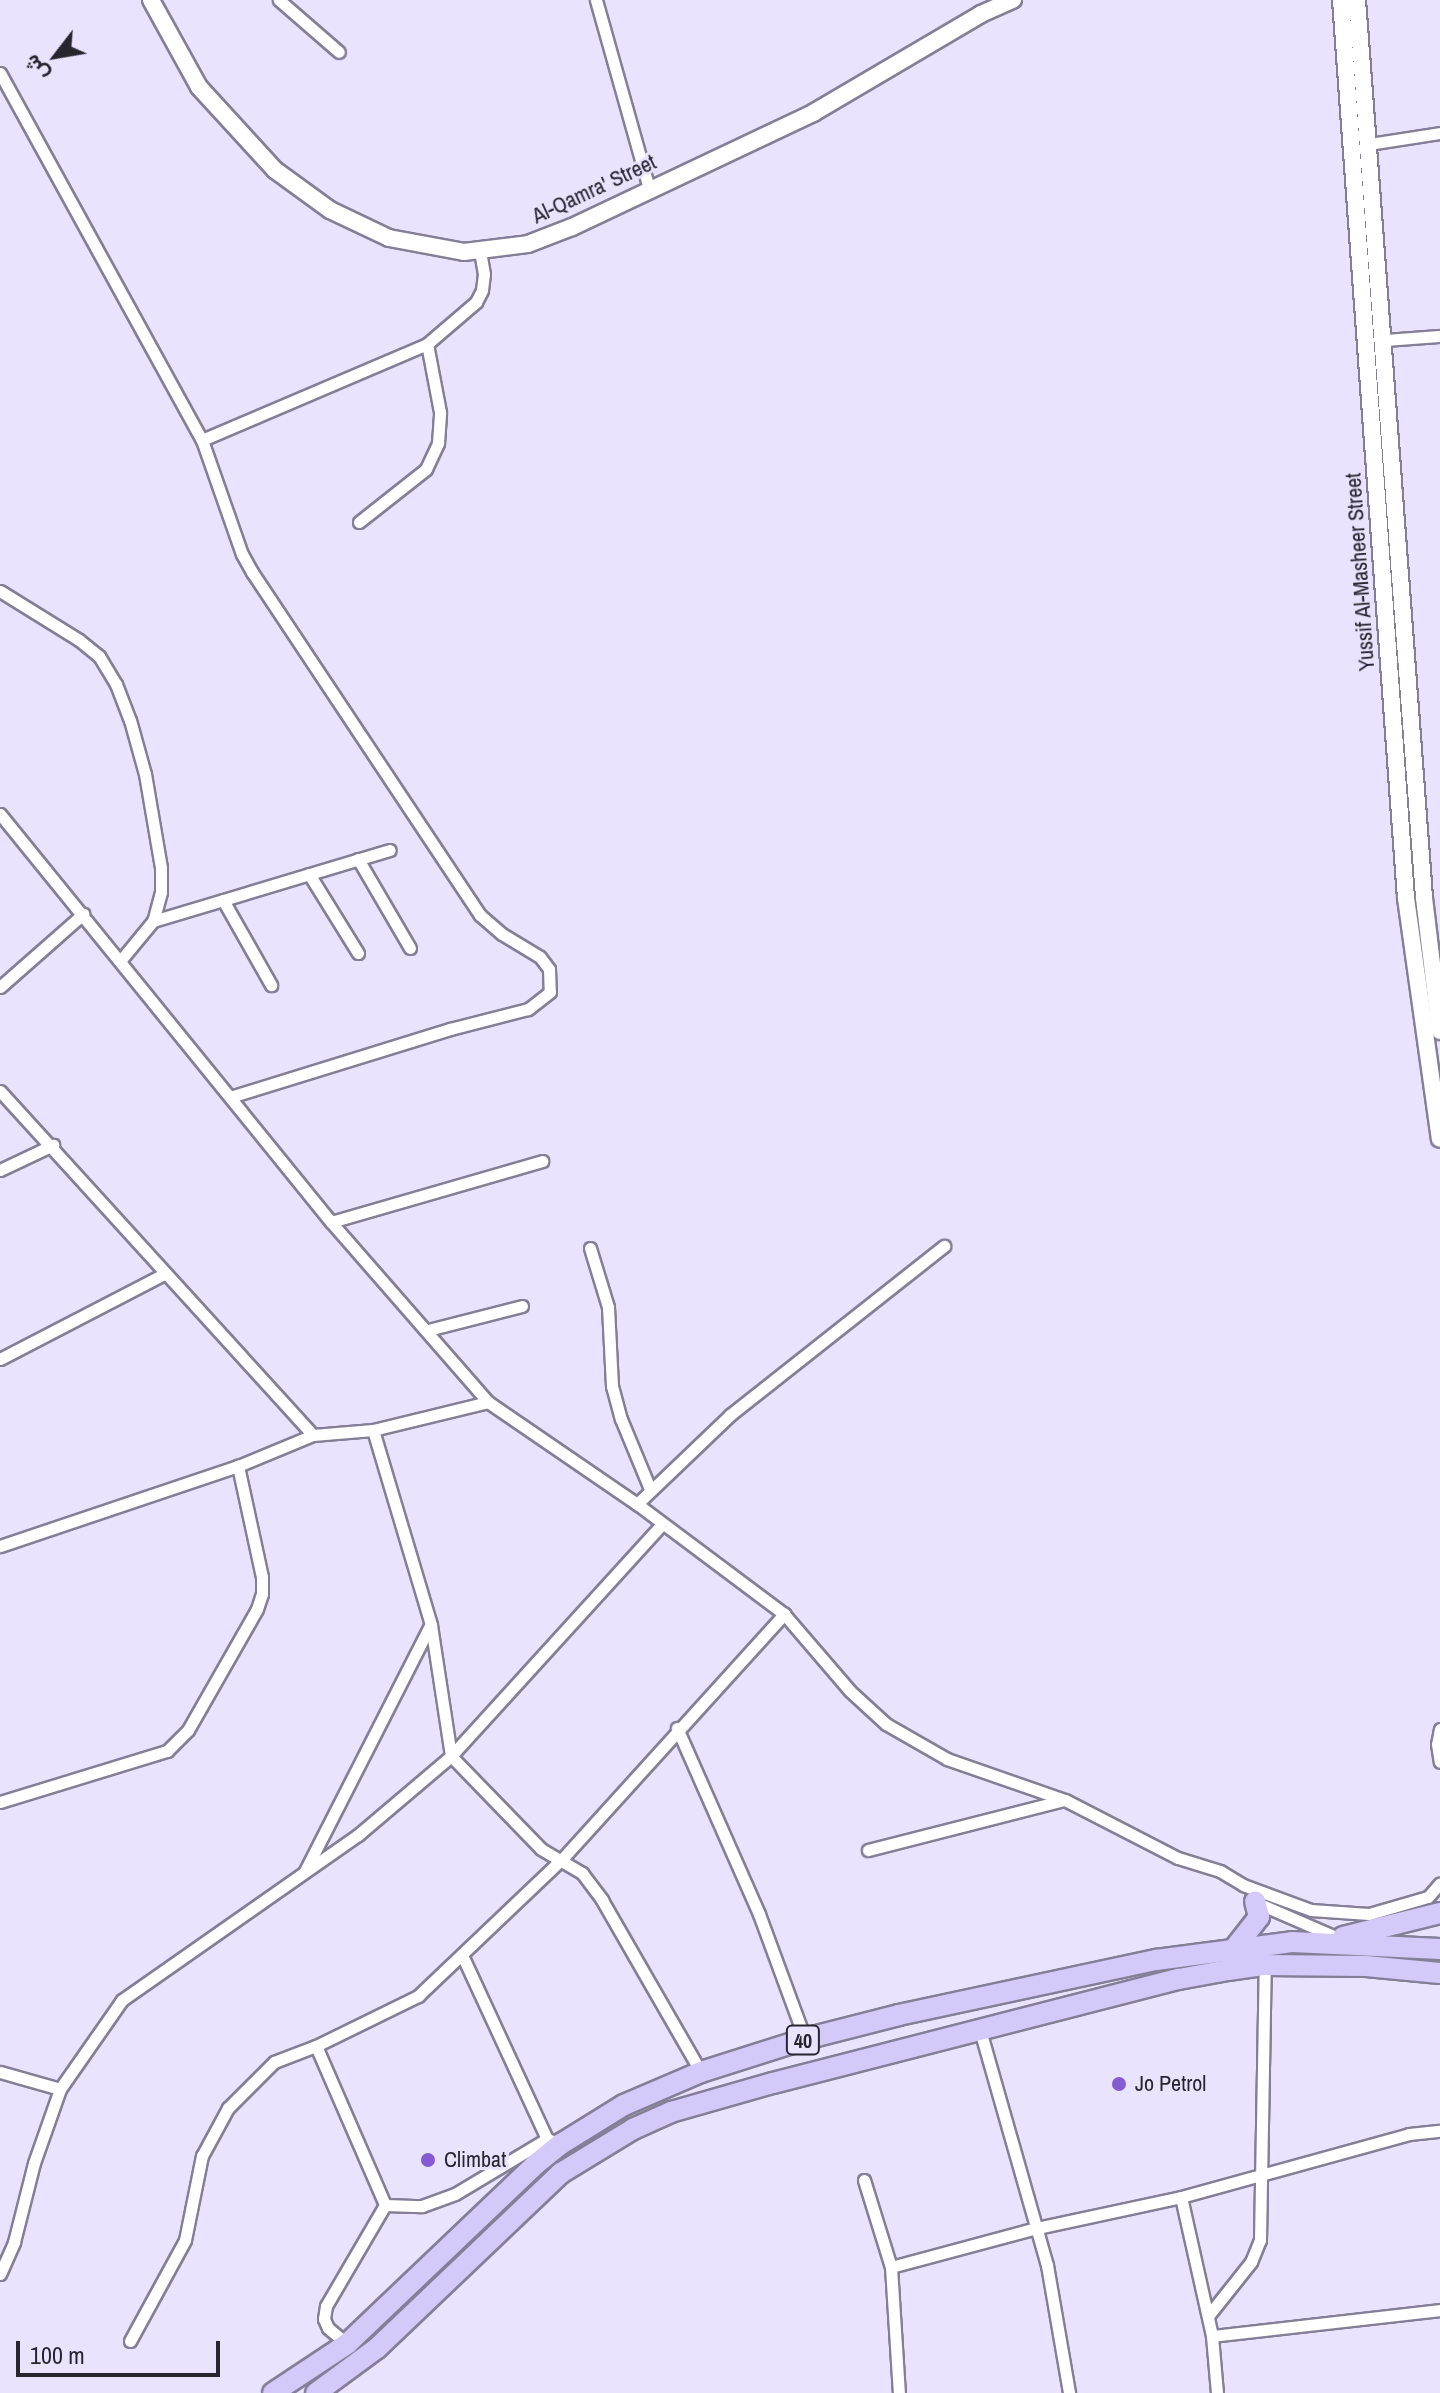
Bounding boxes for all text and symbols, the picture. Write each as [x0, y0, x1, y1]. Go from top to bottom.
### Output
north arrow [16, 16, 96, 96]
text: ش [16, 49, 55, 87]
street label: Al-Qamra' Street [528, 149, 660, 229]
street label: Yussif Al-Masheer Street [1340, 472, 1380, 672]
road number: 40 [785, 2024, 821, 2056]
place label: Jo Petrol [1135, 2071, 1206, 2097]
marker: Jo Petrol [1110, 2075, 1128, 2093]
place label: Climbat [444, 2147, 506, 2173]
marker: Climbat [419, 2151, 437, 2169]
scale bar [20, 2325, 224, 2375]
text: 100 m [30, 2339, 85, 2371]

